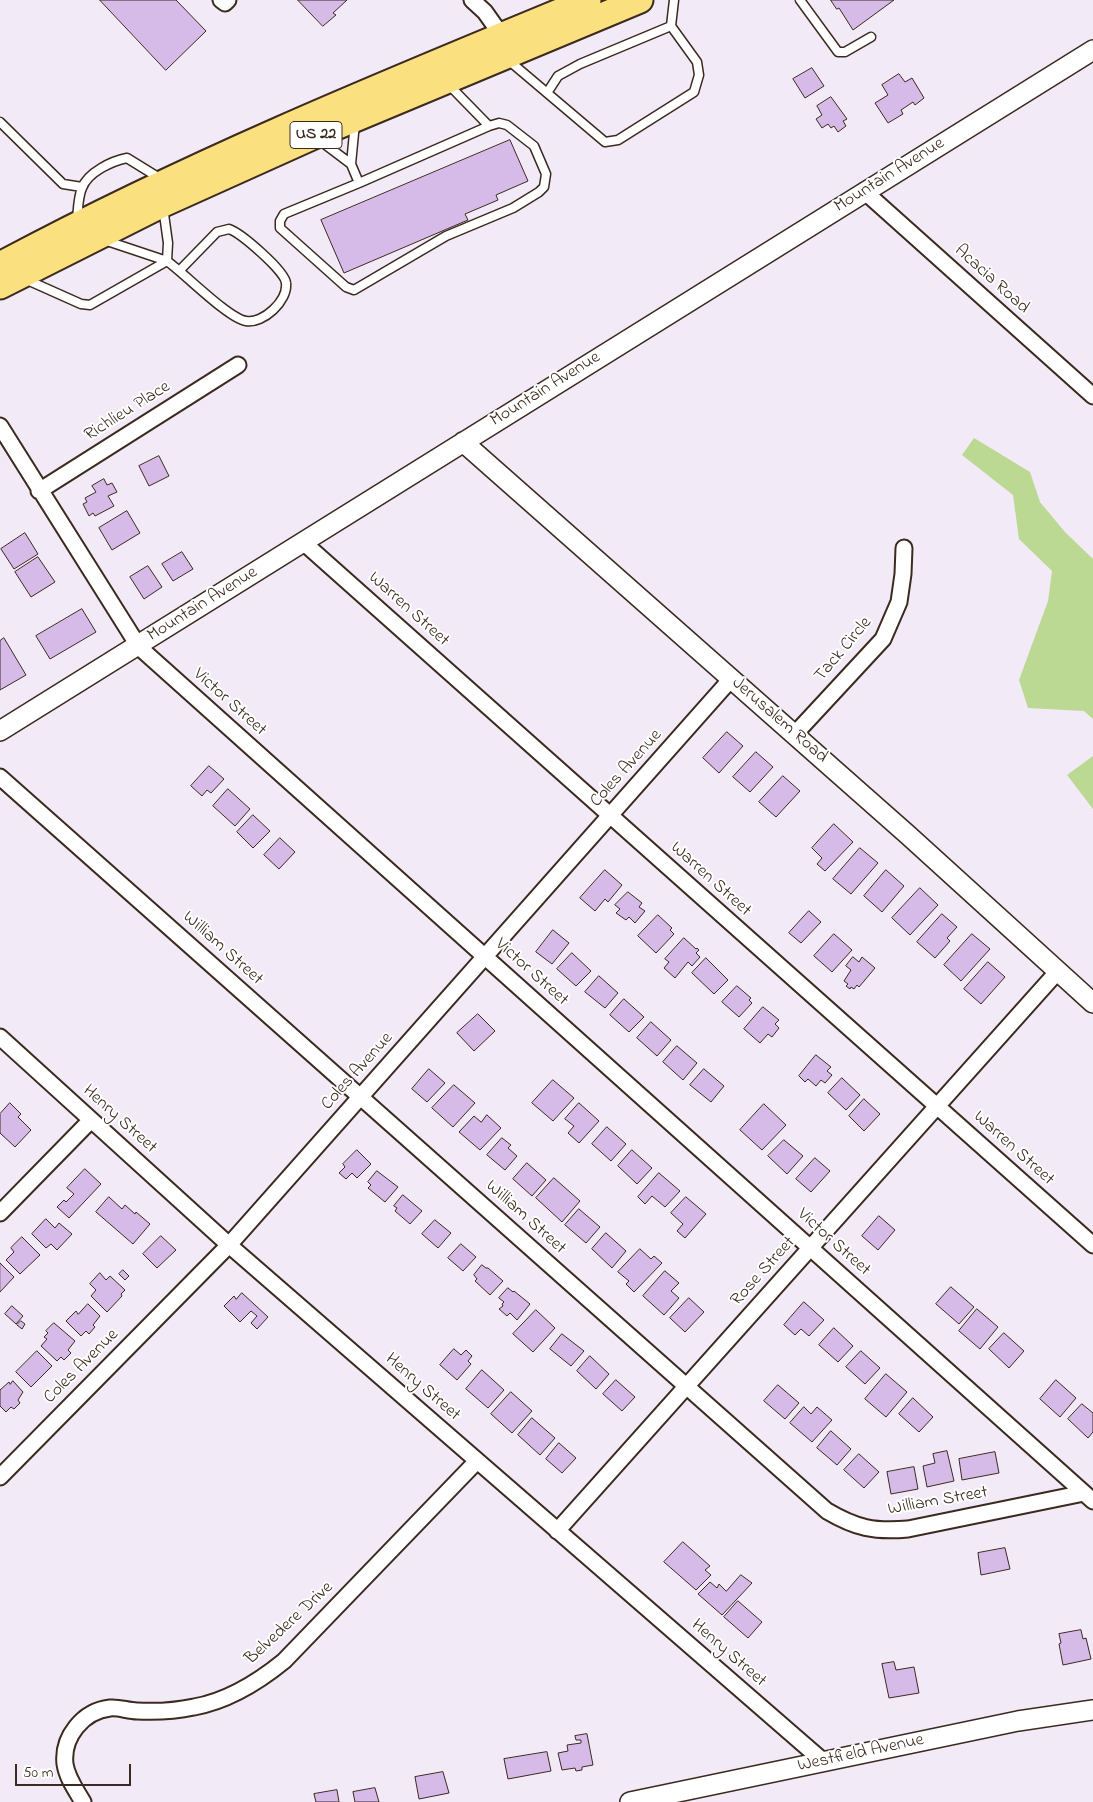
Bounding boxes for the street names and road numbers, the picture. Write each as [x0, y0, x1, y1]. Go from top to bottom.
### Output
road number: US 22 [290, 122, 342, 148]
street label: Mountain Avenue [831, 134, 949, 218]
street label: Acacia Road [949, 241, 1033, 319]
street label: Mountain Avenue [487, 348, 605, 432]
street label: Richlieu Place [81, 377, 175, 447]
street label: Mountain Avenue [144, 563, 262, 647]
street label: Warren Street [363, 568, 453, 652]
street label: Tack Circle [811, 613, 877, 687]
street label: Victor Street [188, 664, 270, 742]
street label: Jerusalem Road [727, 673, 831, 769]
street label: Coles Avenue [586, 726, 668, 812]
street label: Warren Street [665, 838, 755, 922]
street label: William Street [177, 907, 267, 991]
street label: Victor Street [490, 934, 572, 1012]
street label: Coles Avenue [317, 1029, 399, 1115]
street label: Henry Street [77, 1081, 161, 1159]
street label: Warren Street [968, 1107, 1058, 1191]
street label: William Street [480, 1176, 570, 1260]
street label: Victor Street [792, 1204, 874, 1282]
street label: Rose Street [727, 1233, 801, 1311]
street label: Coles Avenue [40, 1325, 124, 1409]
street label: Henry Street [380, 1349, 464, 1427]
street label: William Street [886, 1483, 990, 1521]
street label: Belvedere Drive [241, 1578, 339, 1670]
street label: Henry Street [686, 1615, 770, 1693]
street label: Westfield Avenue [796, 1730, 926, 1778]

